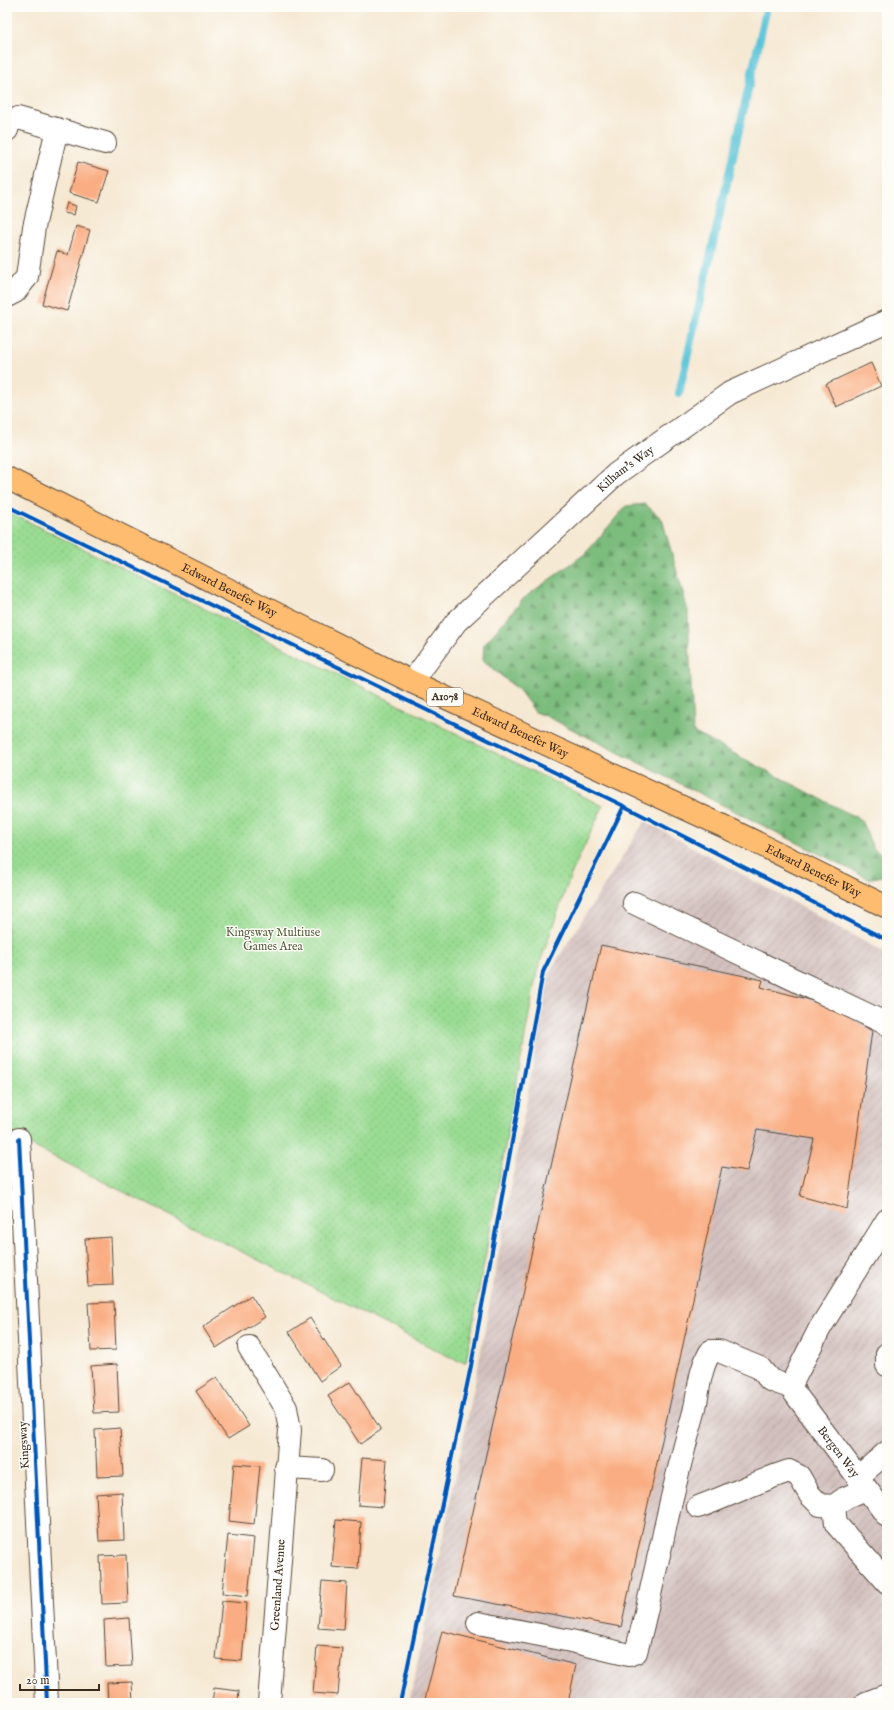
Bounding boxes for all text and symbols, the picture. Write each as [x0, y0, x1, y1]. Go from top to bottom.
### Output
street label: Kilham's Way [594, 442, 657, 495]
street label: Edward Benefer Way [179, 560, 280, 620]
road number: A1078 [427, 688, 463, 706]
street label: Edward Benefer Way [470, 703, 571, 761]
street label: Edward Benefer Way [763, 841, 864, 901]
park label: Kingsway Multiuse Games Area [226, 925, 321, 954]
street label: Kingsway [15, 1421, 33, 1469]
street label: Bergen Way [814, 1423, 863, 1481]
street label: Greenland Avenue [267, 1538, 289, 1631]
scale bar [20, 1666, 99, 1692]
text: 20 m [26, 1673, 49, 1688]

